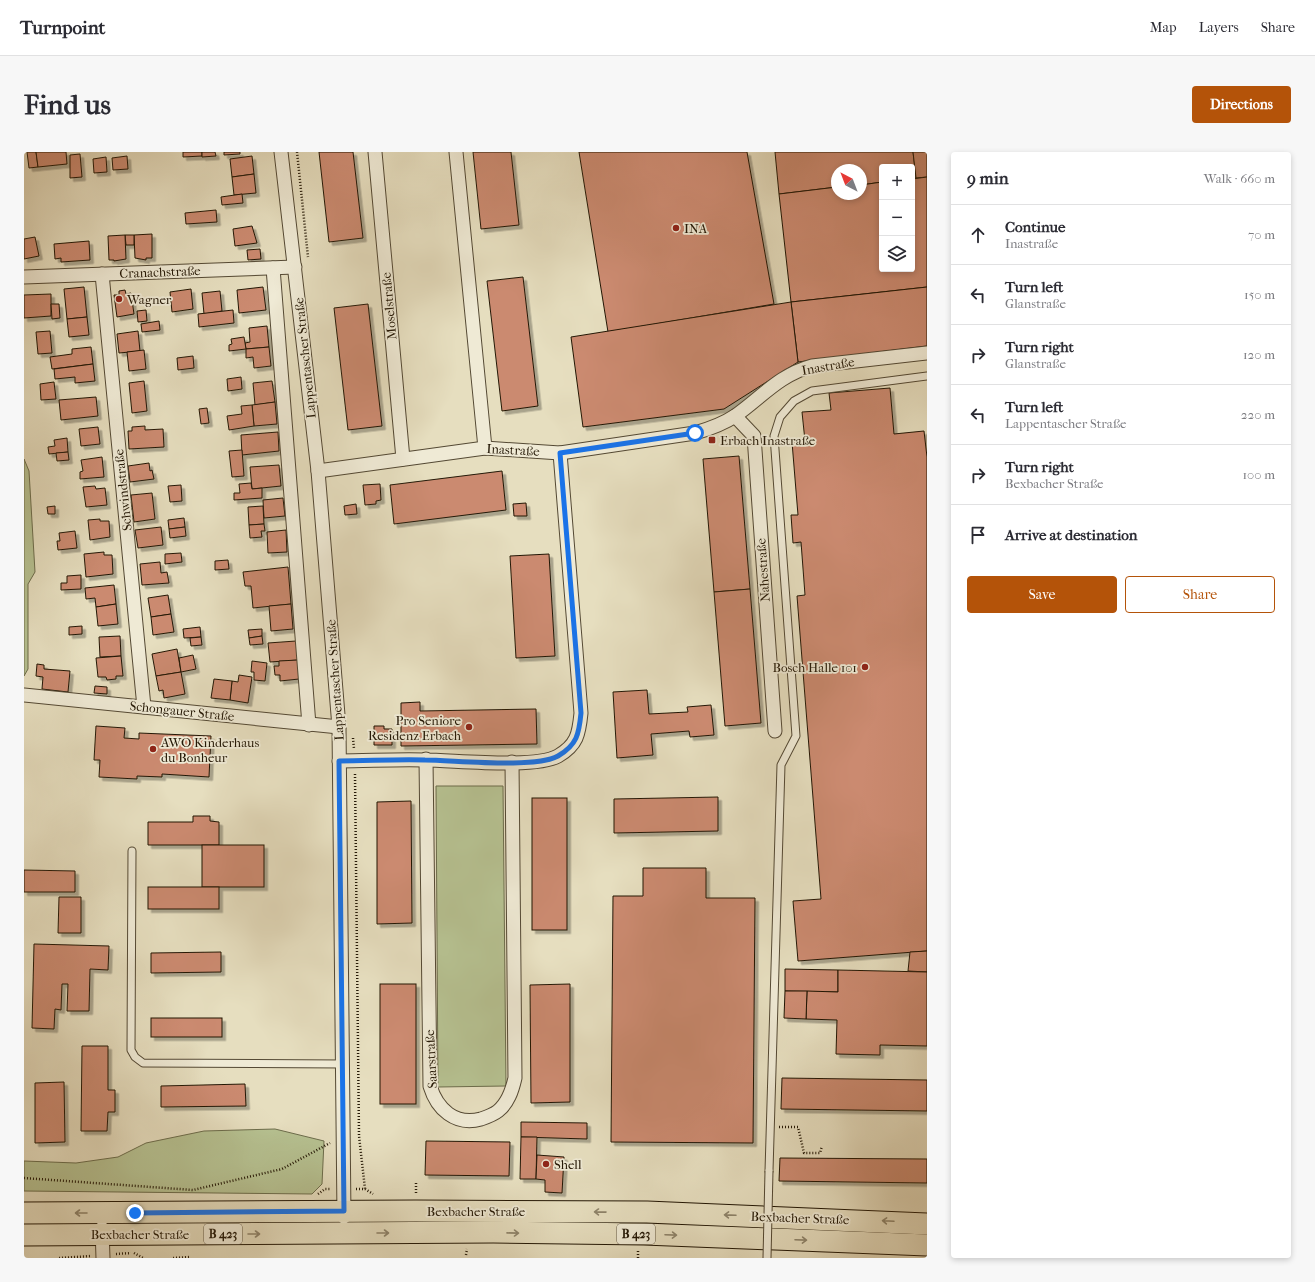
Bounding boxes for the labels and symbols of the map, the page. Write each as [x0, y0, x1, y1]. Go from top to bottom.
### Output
north arrow [831, 164, 867, 200]
place label: INA [684, 221, 708, 236]
marker: INA [671, 223, 681, 233]
street label: Cranachstraße [119, 263, 201, 281]
street label: Moselstraße [379, 271, 399, 340]
place label: Wagner [126, 292, 172, 307]
marker: Wagner [114, 294, 124, 304]
street label: Lappentascher Straße [291, 296, 319, 419]
street label: Inastraße [801, 354, 856, 378]
route start [686, 424, 704, 442]
place label: Erbach Inastraße [720, 433, 816, 448]
marker: Erbach Inastraße [707, 435, 717, 445]
street label: Inastraße [486, 441, 541, 459]
street label: Schwindstraße [111, 448, 135, 532]
street label: Nahestraße [753, 537, 773, 602]
street label: Lappentascher Straße [323, 618, 347, 741]
place label: Bosch Halle 101 [772, 660, 857, 675]
marker: Bosch Halle 101 [860, 662, 870, 672]
street label: Schongauer Straße [129, 698, 236, 724]
place label: Pro Seniore Residenz Erbach [368, 713, 462, 743]
marker: Pro Seniore Residenz Erbach [464, 722, 474, 732]
place label: AWO Kinderhaus du Bonheur [160, 735, 259, 765]
marker: AWO Kinderhaus du Bonheur [148, 744, 158, 754]
street label: Saarstraße [422, 1029, 440, 1089]
place label: Shell [554, 1157, 582, 1172]
marker: Shell [541, 1159, 551, 1169]
route end [126, 1204, 144, 1222]
street label: Bexbacher Straße [427, 1204, 526, 1219]
one-way arrow [594, 1208, 607, 1216]
one-way arrow [75, 1209, 88, 1217]
street label: Bexbacher Straße [751, 1209, 850, 1227]
one-way arrow [724, 1212, 737, 1219]
one-way arrow [882, 1217, 895, 1225]
road number: B 423 [204, 1224, 242, 1244]
road number: B 423 [617, 1224, 655, 1244]
street label: Bexbacher Straße [91, 1227, 190, 1242]
one-way arrow [376, 1229, 389, 1237]
one-way arrow [506, 1229, 519, 1237]
one-way arrow [247, 1230, 260, 1238]
one-way arrow [664, 1231, 677, 1239]
one-way arrow [794, 1236, 807, 1243]

